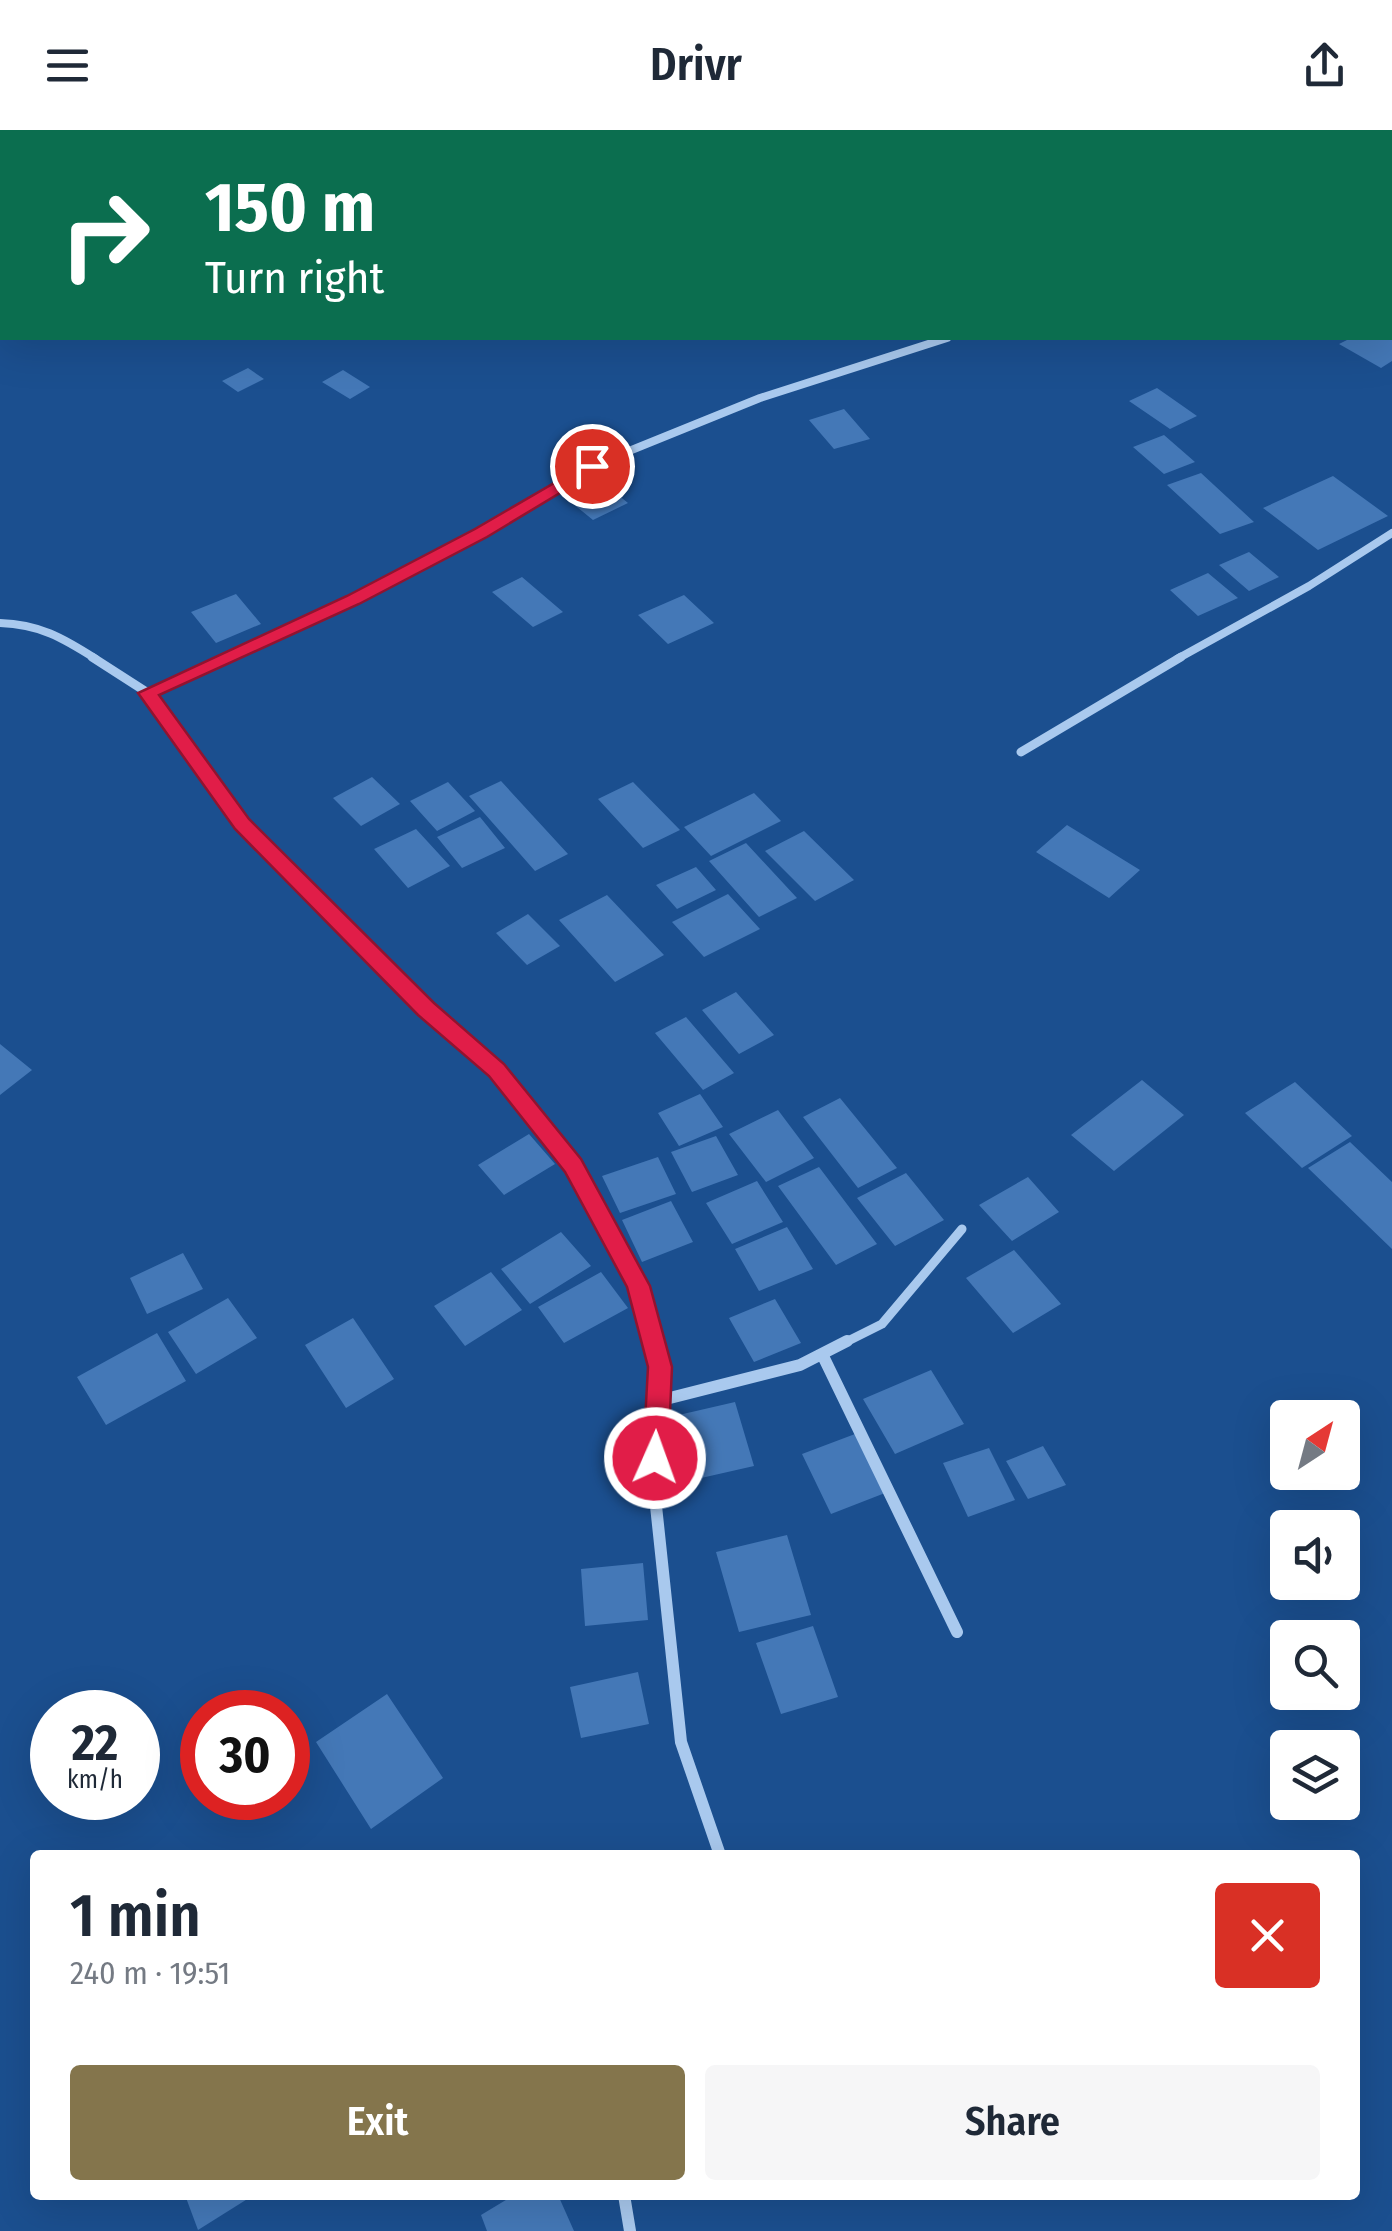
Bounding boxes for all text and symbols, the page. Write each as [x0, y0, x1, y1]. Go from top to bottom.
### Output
icon: menu [40, 38, 95, 93]
text: Drivr [650, 38, 742, 92]
icon: share [1297, 38, 1352, 93]
text: 150 m [205, 166, 375, 250]
icon: right [40, 170, 170, 300]
text: Turn right [205, 251, 384, 305]
pin [550, 424, 635, 509]
icon: arrive [565, 439, 620, 494]
north arrow [1270, 1400, 1360, 1490]
map controls [1270, 1400, 1360, 1820]
position arrow [603, 1406, 707, 1510]
button: sound [1270, 1510, 1360, 1600]
button: search [1270, 1620, 1360, 1710]
speed limit sign: 30 [180, 1690, 310, 1820]
text: 22 [72, 1713, 118, 1773]
button: layers [1270, 1730, 1360, 1820]
text: km/h [67, 1765, 123, 1795]
text: 1 min [70, 1880, 201, 1952]
button: close [1215, 1883, 1320, 1988]
text: 240 m · 19:51 [70, 1954, 230, 1992]
button: Exit [70, 2065, 685, 2180]
button: Share [705, 2065, 1320, 2180]

